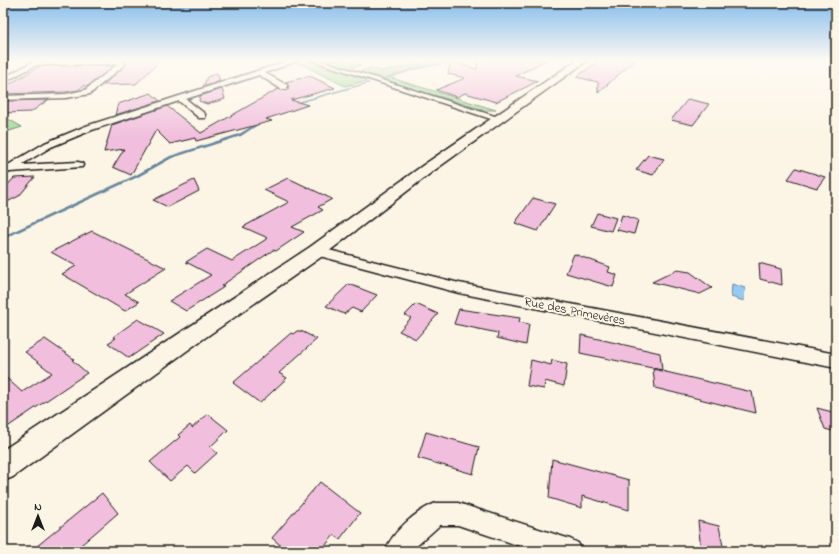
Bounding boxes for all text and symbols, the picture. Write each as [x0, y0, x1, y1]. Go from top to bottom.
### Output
street label: Rue des Primevères [522, 292, 627, 331]
north arrow [18, 496, 58, 536]
text: N [34, 499, 42, 515]

